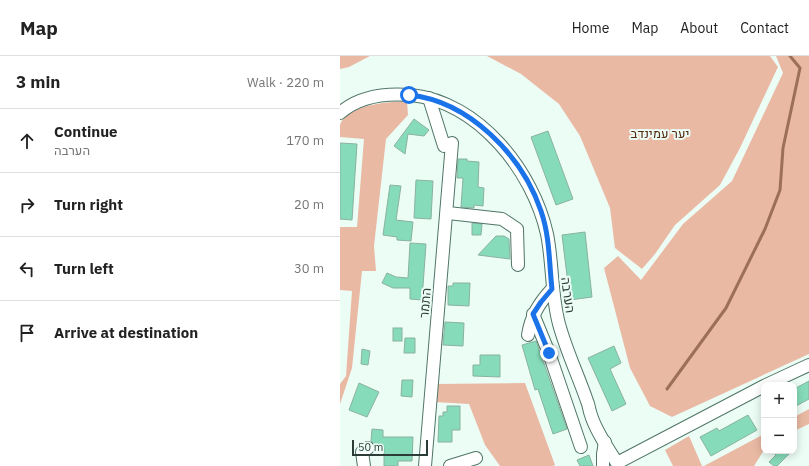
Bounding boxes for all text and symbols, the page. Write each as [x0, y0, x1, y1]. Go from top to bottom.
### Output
text: Map [20, 16, 58, 40]
text: Home [572, 19, 609, 37]
text: Map [631, 19, 658, 37]
text: About [680, 19, 718, 37]
text: Contact [740, 19, 789, 37]
text: 3 min [16, 71, 60, 93]
text: Walk · 220 m [247, 74, 324, 91]
route start [400, 86, 418, 104]
text: Continue [54, 122, 118, 141]
park label: יער עמינדב [631, 125, 689, 142]
icon: ahead [16, 130, 38, 152]
text: 170 m [286, 132, 324, 149]
text: הערבה [54, 142, 90, 159]
icon: right [16, 194, 38, 216]
text: Turn right [54, 195, 123, 214]
text: 20 m [294, 196, 324, 213]
icon: left [16, 258, 38, 280]
text: Turn left [54, 259, 114, 278]
text: 30 m [294, 260, 324, 277]
street label: הערבה [557, 276, 579, 314]
street label: התמר [415, 287, 435, 319]
icon: arrive [16, 322, 38, 344]
text: Arrive at destination [54, 323, 198, 342]
route end [540, 344, 558, 362]
map controls [761, 382, 797, 454]
button: + [761, 382, 797, 418]
button: − [761, 418, 797, 454]
scale bar [352, 438, 428, 457]
text: 50 m [358, 440, 383, 454]

